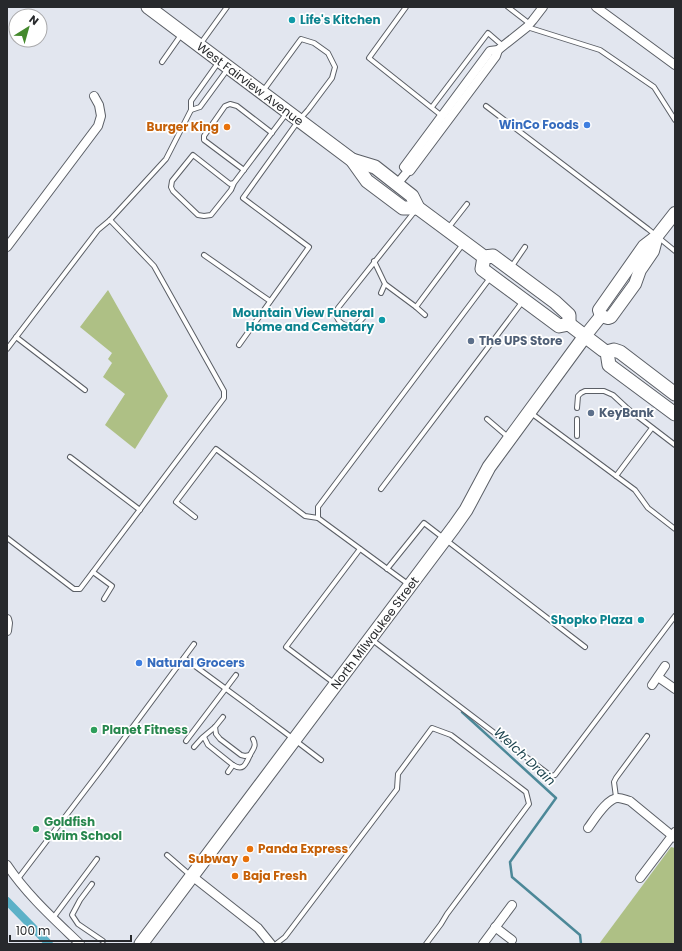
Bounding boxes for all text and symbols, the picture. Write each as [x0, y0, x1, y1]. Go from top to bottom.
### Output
north arrow [8, 8, 48, 48]
text: N [26, 11, 42, 29]
place label: Life's Kitchen [300, 11, 380, 28]
marker: Life's Kitchen [287, 15, 297, 25]
street label: West Fairview Avenue [193, 38, 307, 129]
place label: WinCo Foods [499, 116, 579, 133]
place label: Burger King [147, 118, 219, 135]
marker: WinCo Foods [582, 120, 592, 130]
marker: Burger King [222, 122, 232, 132]
place label: Mountain View Funeral Home and Cemetary [232, 304, 374, 335]
marker: Mountain View Funeral Home and Cemetary [377, 315, 387, 325]
place label: The UPS Store [479, 332, 563, 349]
marker: The UPS Store [466, 336, 476, 346]
place label: KeyBank [599, 404, 654, 421]
marker: KeyBank [586, 408, 596, 418]
street label: North Milwaukee Street [327, 573, 423, 693]
place label: Shopko Plaza [551, 611, 633, 628]
marker: Shopko Plaza [636, 615, 646, 625]
place label: Natural Grocers [147, 654, 245, 671]
marker: Natural Grocers [134, 658, 144, 668]
place label: Planet Fitness [102, 721, 188, 738]
water label: Welch Drain [490, 723, 560, 790]
marker: Planet Fitness [89, 725, 99, 735]
place label: Goldfish Swim School [44, 813, 122, 844]
marker: Goldfish Swim School [31, 824, 41, 834]
place label: Panda Express [258, 840, 348, 857]
marker: Panda Express [245, 844, 255, 854]
place label: Subway [188, 850, 238, 867]
marker: Subway [241, 854, 251, 864]
place label: Baja Fresh [243, 867, 307, 884]
marker: Baja Fresh [230, 871, 240, 881]
scale bar [10, 917, 131, 943]
text: 100 m [16, 922, 50, 939]

